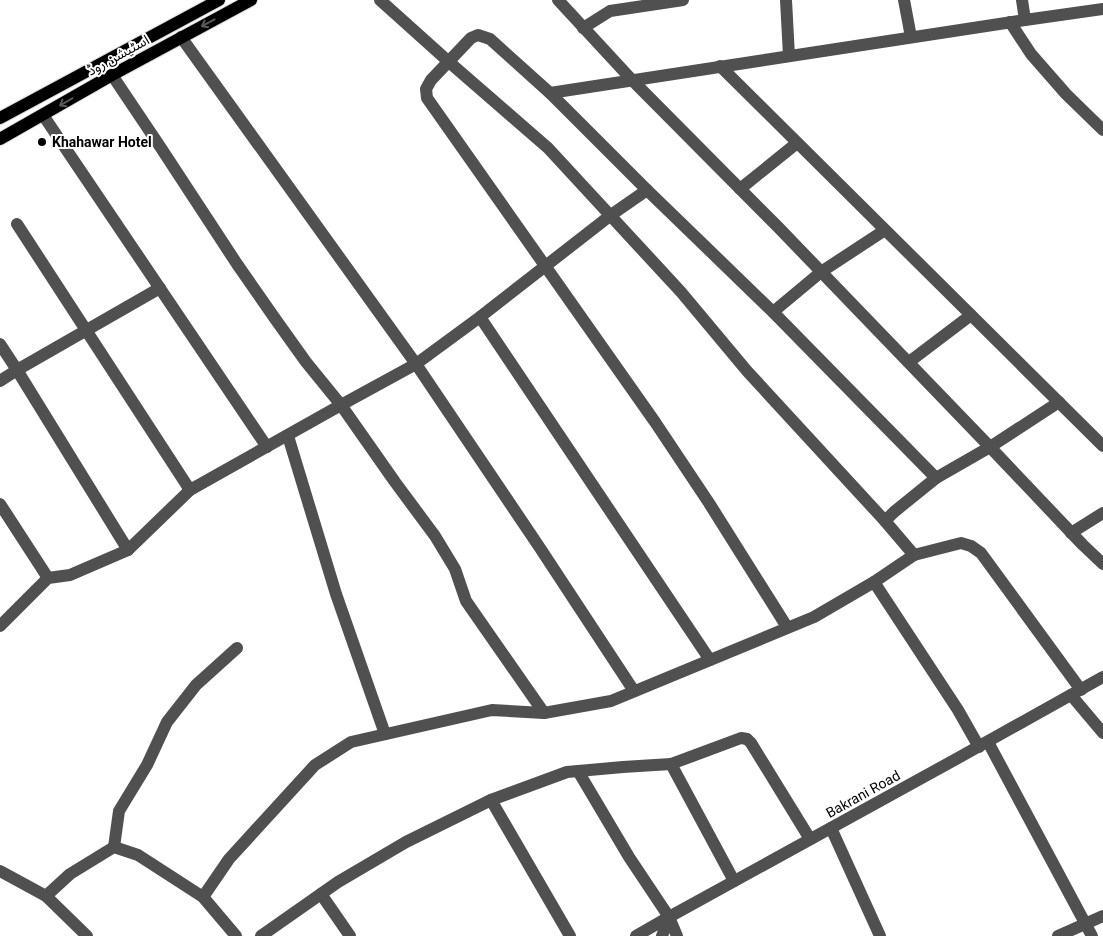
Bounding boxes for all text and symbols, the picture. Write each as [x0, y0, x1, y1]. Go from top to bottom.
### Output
one-way arrow [201, 19, 216, 28]
street label: اسٹیشن روڈ [84, 31, 152, 79]
one-way arrow [59, 97, 74, 107]
place label: Khahawar Hotel [52, 134, 152, 150]
marker: Khahawar Hotel [36, 136, 48, 148]
street label: Bakrani Road [823, 767, 903, 821]

